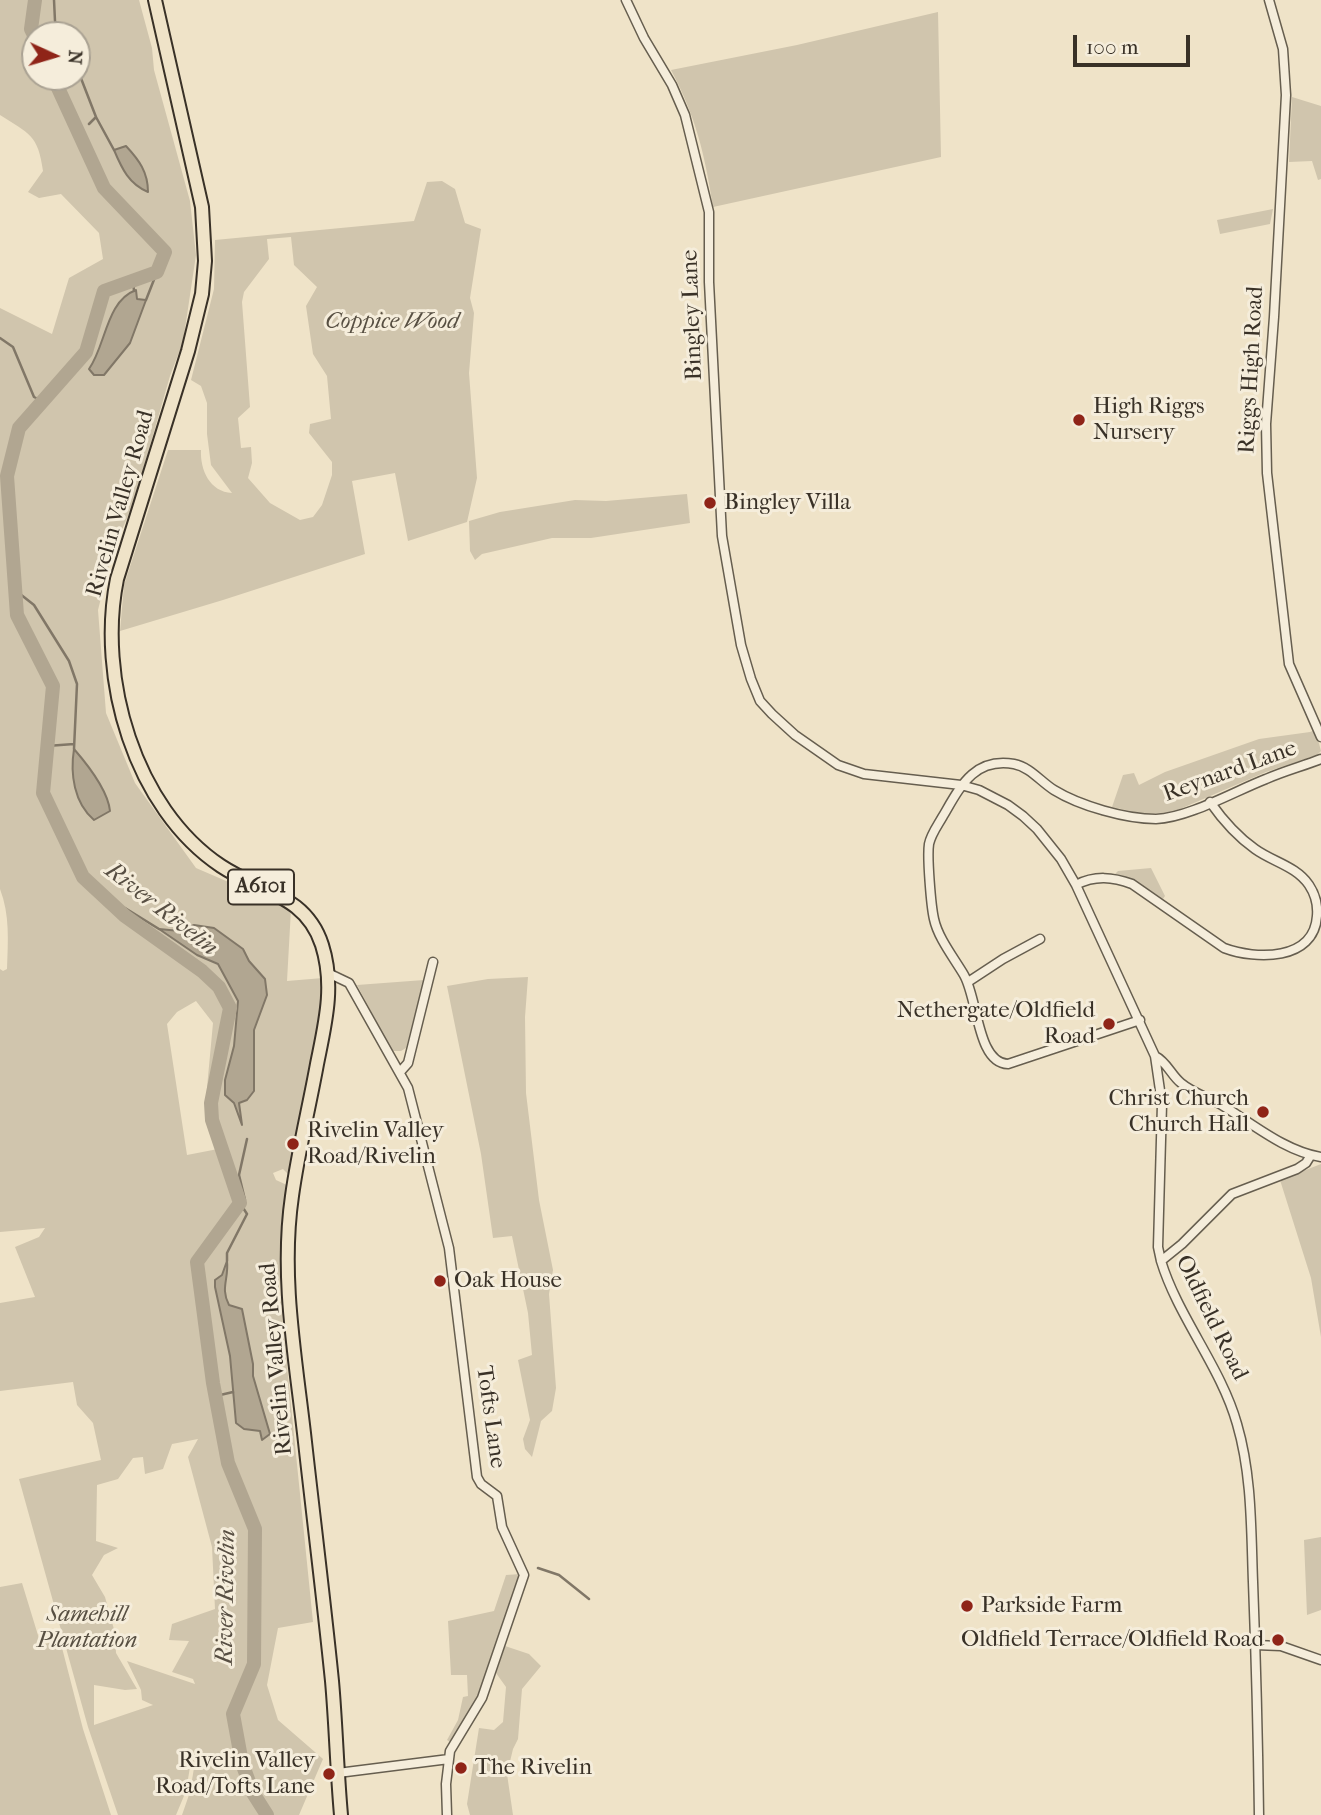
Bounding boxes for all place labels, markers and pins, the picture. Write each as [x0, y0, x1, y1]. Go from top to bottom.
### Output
place label: High Riggs Nursery [1093, 393, 1204, 447]
marker: High Riggs Nursery [1071, 412, 1087, 428]
place label: Bingley Villa [724, 489, 851, 517]
marker: Bingley Villa [702, 495, 718, 511]
place label: Nethergate/Oldfield Road [897, 997, 1095, 1051]
marker: Nethergate/Oldfield Road [1101, 1016, 1117, 1032]
place label: Christ Church Church Hall [1109, 1085, 1249, 1139]
marker: Christ Church Church Hall [1255, 1104, 1271, 1120]
place label: Rivelin Valley Road/Rivelin [307, 1117, 444, 1171]
marker: Rivelin Valley Road/Rivelin [285, 1136, 301, 1152]
place label: Oak House [454, 1267, 562, 1295]
marker: Oak House [432, 1273, 448, 1289]
place label: Parkside Farm [981, 1592, 1122, 1620]
marker: Parkside Farm [959, 1598, 975, 1614]
place label: Oldfield Terrace/Oldfield Road [961, 1626, 1264, 1654]
marker: Oldfield Terrace/Oldfield Road [1270, 1632, 1286, 1648]
place label: Rivelin Valley Road/Tofts Lane [155, 1747, 315, 1801]
place label: The Rivelin [475, 1754, 592, 1782]
marker: The Rivelin [453, 1760, 469, 1776]
marker: Rivelin Valley Road/Tofts Lane [321, 1766, 337, 1782]

